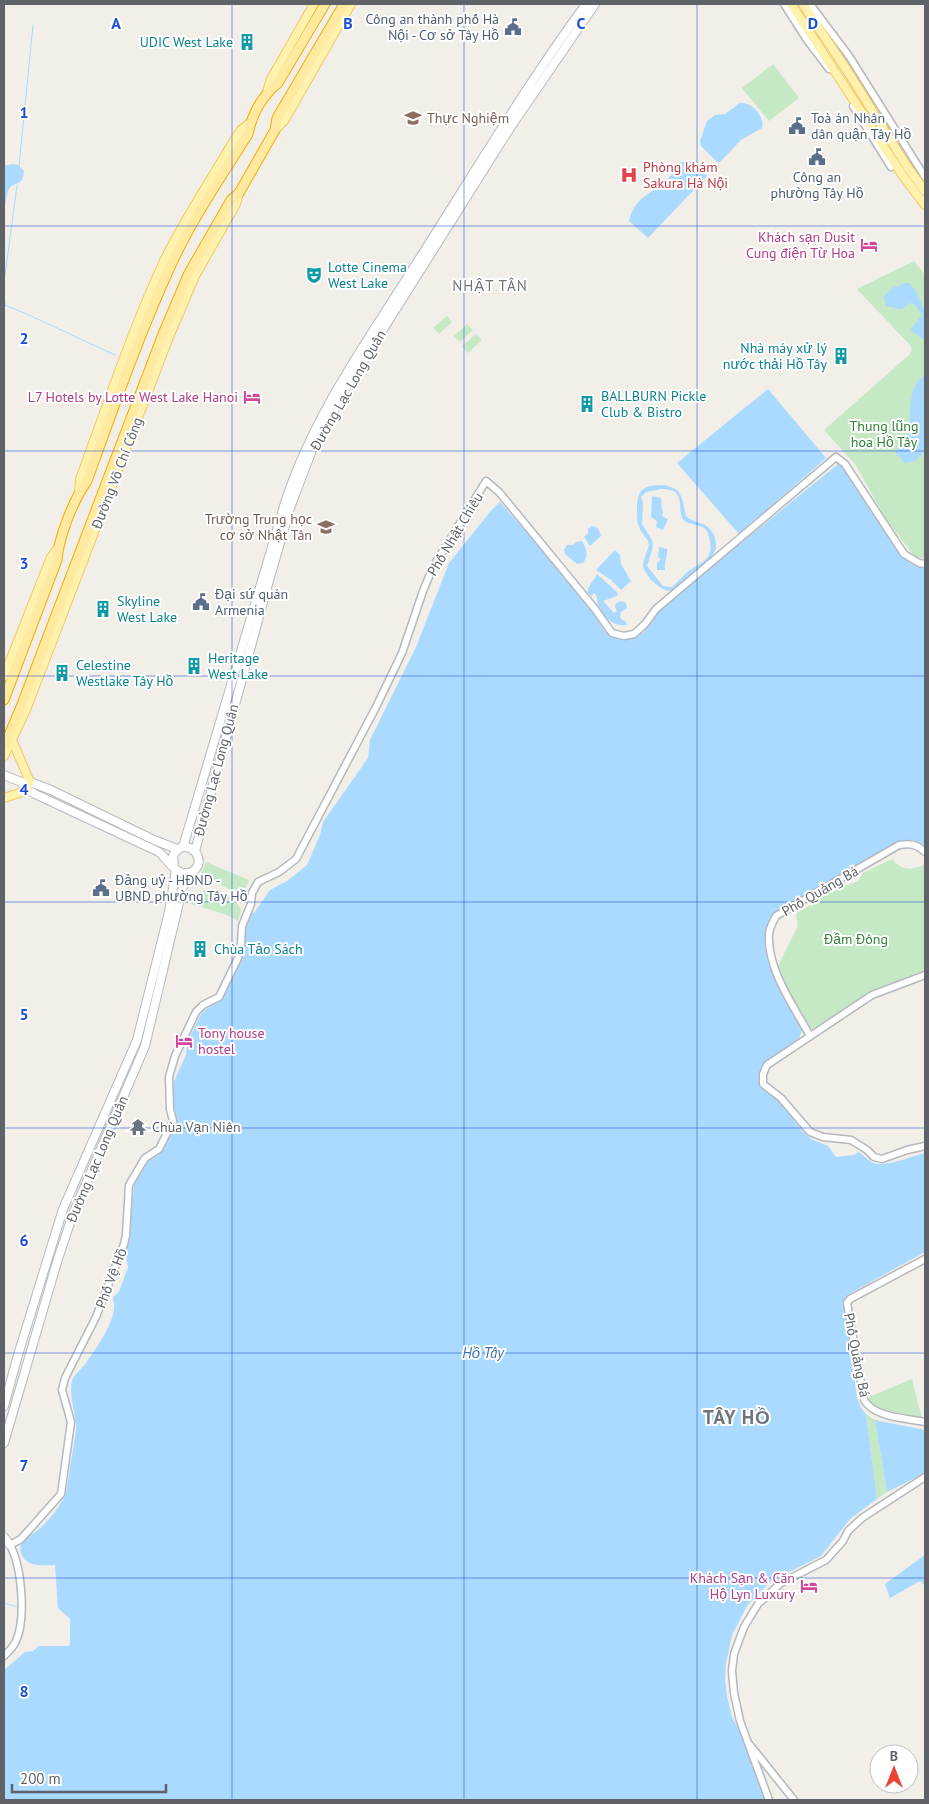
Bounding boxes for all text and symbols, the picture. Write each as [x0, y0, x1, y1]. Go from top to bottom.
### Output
place label: Công an thành phố Hà Nội - Cơ sở Tây Hồ [366, 10, 499, 44]
text: A [111, 13, 121, 33]
text: B [343, 13, 353, 33]
text: C [577, 13, 586, 33]
text: D [808, 13, 818, 33]
public building icon: Công an thành phố Hà Nội - Cơ sở Tây Hồ [503, 17, 523, 37]
building icon: UDIC West Lake [237, 32, 257, 52]
place label: UDIC West Lake [140, 33, 233, 51]
text: 1 [19, 102, 29, 122]
school or university icon: Thực Nghiệm [403, 108, 423, 128]
place label: Thực Nghiệm [427, 109, 509, 127]
place label: Toà án Nhân dân quận Tây Hồ [811, 109, 911, 143]
public building icon: Toà án Nhân dân quận Tây Hồ [787, 116, 807, 136]
public building icon: Công an phường Tây Hồ [807, 147, 827, 167]
place label: Phòng khám Sakura Hà Nội [643, 158, 728, 192]
hospital icon: Phòng khám Sakura Hà Nội [619, 165, 639, 185]
place label: Công an phường Tây Hồ [771, 168, 864, 202]
place label: Khách sạn Dusit Cung điện Từ Hoa [746, 228, 855, 262]
hotel icon: Khách sạn Dusit Cung điện Từ Hoa [859, 235, 879, 255]
place label: Lotte Cinema West Lake [328, 258, 407, 292]
theatre icon: Lotte Cinema West Lake [304, 265, 324, 285]
district label: NHẬT TÂN [452, 276, 528, 295]
street label: Đường Lạc Long Quân [306, 327, 390, 454]
text: 2 [19, 328, 29, 348]
place label: Nhà máy xử lý nước thải Hồ Tây [723, 339, 827, 373]
building icon: Nhà máy xử lý nước thải Hồ Tây [831, 346, 851, 366]
hotel icon: L7 Hotels by Lotte West Lake Hanoi [242, 387, 262, 407]
place label: BALLBURN Pickle Club & Bistro [601, 387, 706, 421]
place label: L7 Hotels by Lotte West Lake Hanoi [28, 388, 238, 406]
building icon: BALLBURN Pickle Club & Bistro [577, 394, 597, 414]
street label: Đường Võ Chí Công [87, 415, 147, 532]
park label: Thung lũng hoa Hồ Tây [850, 417, 918, 451]
street label: Phố Nhật Chiêu [423, 489, 487, 579]
place label: Trường Trung học cơ sở Nhật Tân [205, 510, 312, 544]
school or university icon: Trường Trung học cơ sở Nhật Tân [316, 517, 336, 537]
text: 3 [19, 553, 29, 573]
place label: Đại sứ quán Armenia [214, 585, 288, 619]
place label: Skyline West Lake [117, 592, 177, 626]
public building icon: Đại sứ quán Armenia [191, 592, 211, 612]
building icon: Skyline West Lake [93, 599, 113, 619]
place label: Heritage West Lake [208, 649, 268, 683]
place label: Celestine Westlake Tây Hồ [76, 656, 174, 690]
building icon: Heritage West Lake [184, 656, 204, 676]
building icon: Celestine Westlake Tây Hồ [52, 663, 72, 683]
street label: Đường Lạc Long Quân [189, 702, 242, 839]
text: 4 [19, 779, 29, 799]
street label: Phố Quảng Bá [778, 862, 862, 920]
place label: Đảng uỷ - HĐND - UBND phường Tây Hồ [114, 871, 248, 905]
public building icon: Đảng uỷ - HĐND - UBND phường Tây Hồ [91, 878, 111, 898]
park label: Đầm Đông [823, 930, 888, 948]
building icon: Chùa Tảo Sách [190, 939, 210, 959]
place label: Chùa Tảo Sách [214, 940, 303, 958]
text: 5 [19, 1004, 29, 1024]
place label: Tony house hostel [198, 1024, 265, 1058]
hotel icon: Tony house hostel [174, 1031, 194, 1051]
street label: Đường Lạc Long Quân [62, 1093, 132, 1226]
temple icon: Chùa Vạn Niên [128, 1117, 148, 1137]
place label: Chùa Vạn Niên [152, 1118, 241, 1136]
text: 6 [19, 1230, 29, 1250]
street label: Phố Vệ Hồ [91, 1245, 131, 1311]
street label: Phố Quảng Bá [840, 1311, 874, 1399]
water label: Hồ Tây [462, 1343, 505, 1362]
district label: TÂY HỒ [703, 1405, 771, 1429]
text: 7 [19, 1455, 29, 1475]
place label: Khách Sạn & Căn Hộ Lyn Luxury [690, 1569, 795, 1603]
hotel icon: Khách Sạn & Căn Hộ Lyn Luxury [799, 1576, 819, 1596]
text: 8 [19, 1681, 29, 1701]
north arrow [869, 1744, 919, 1794]
text: B [890, 1747, 898, 1765]
scale bar [12, 1762, 166, 1794]
text: 200 m [20, 1769, 61, 1788]

